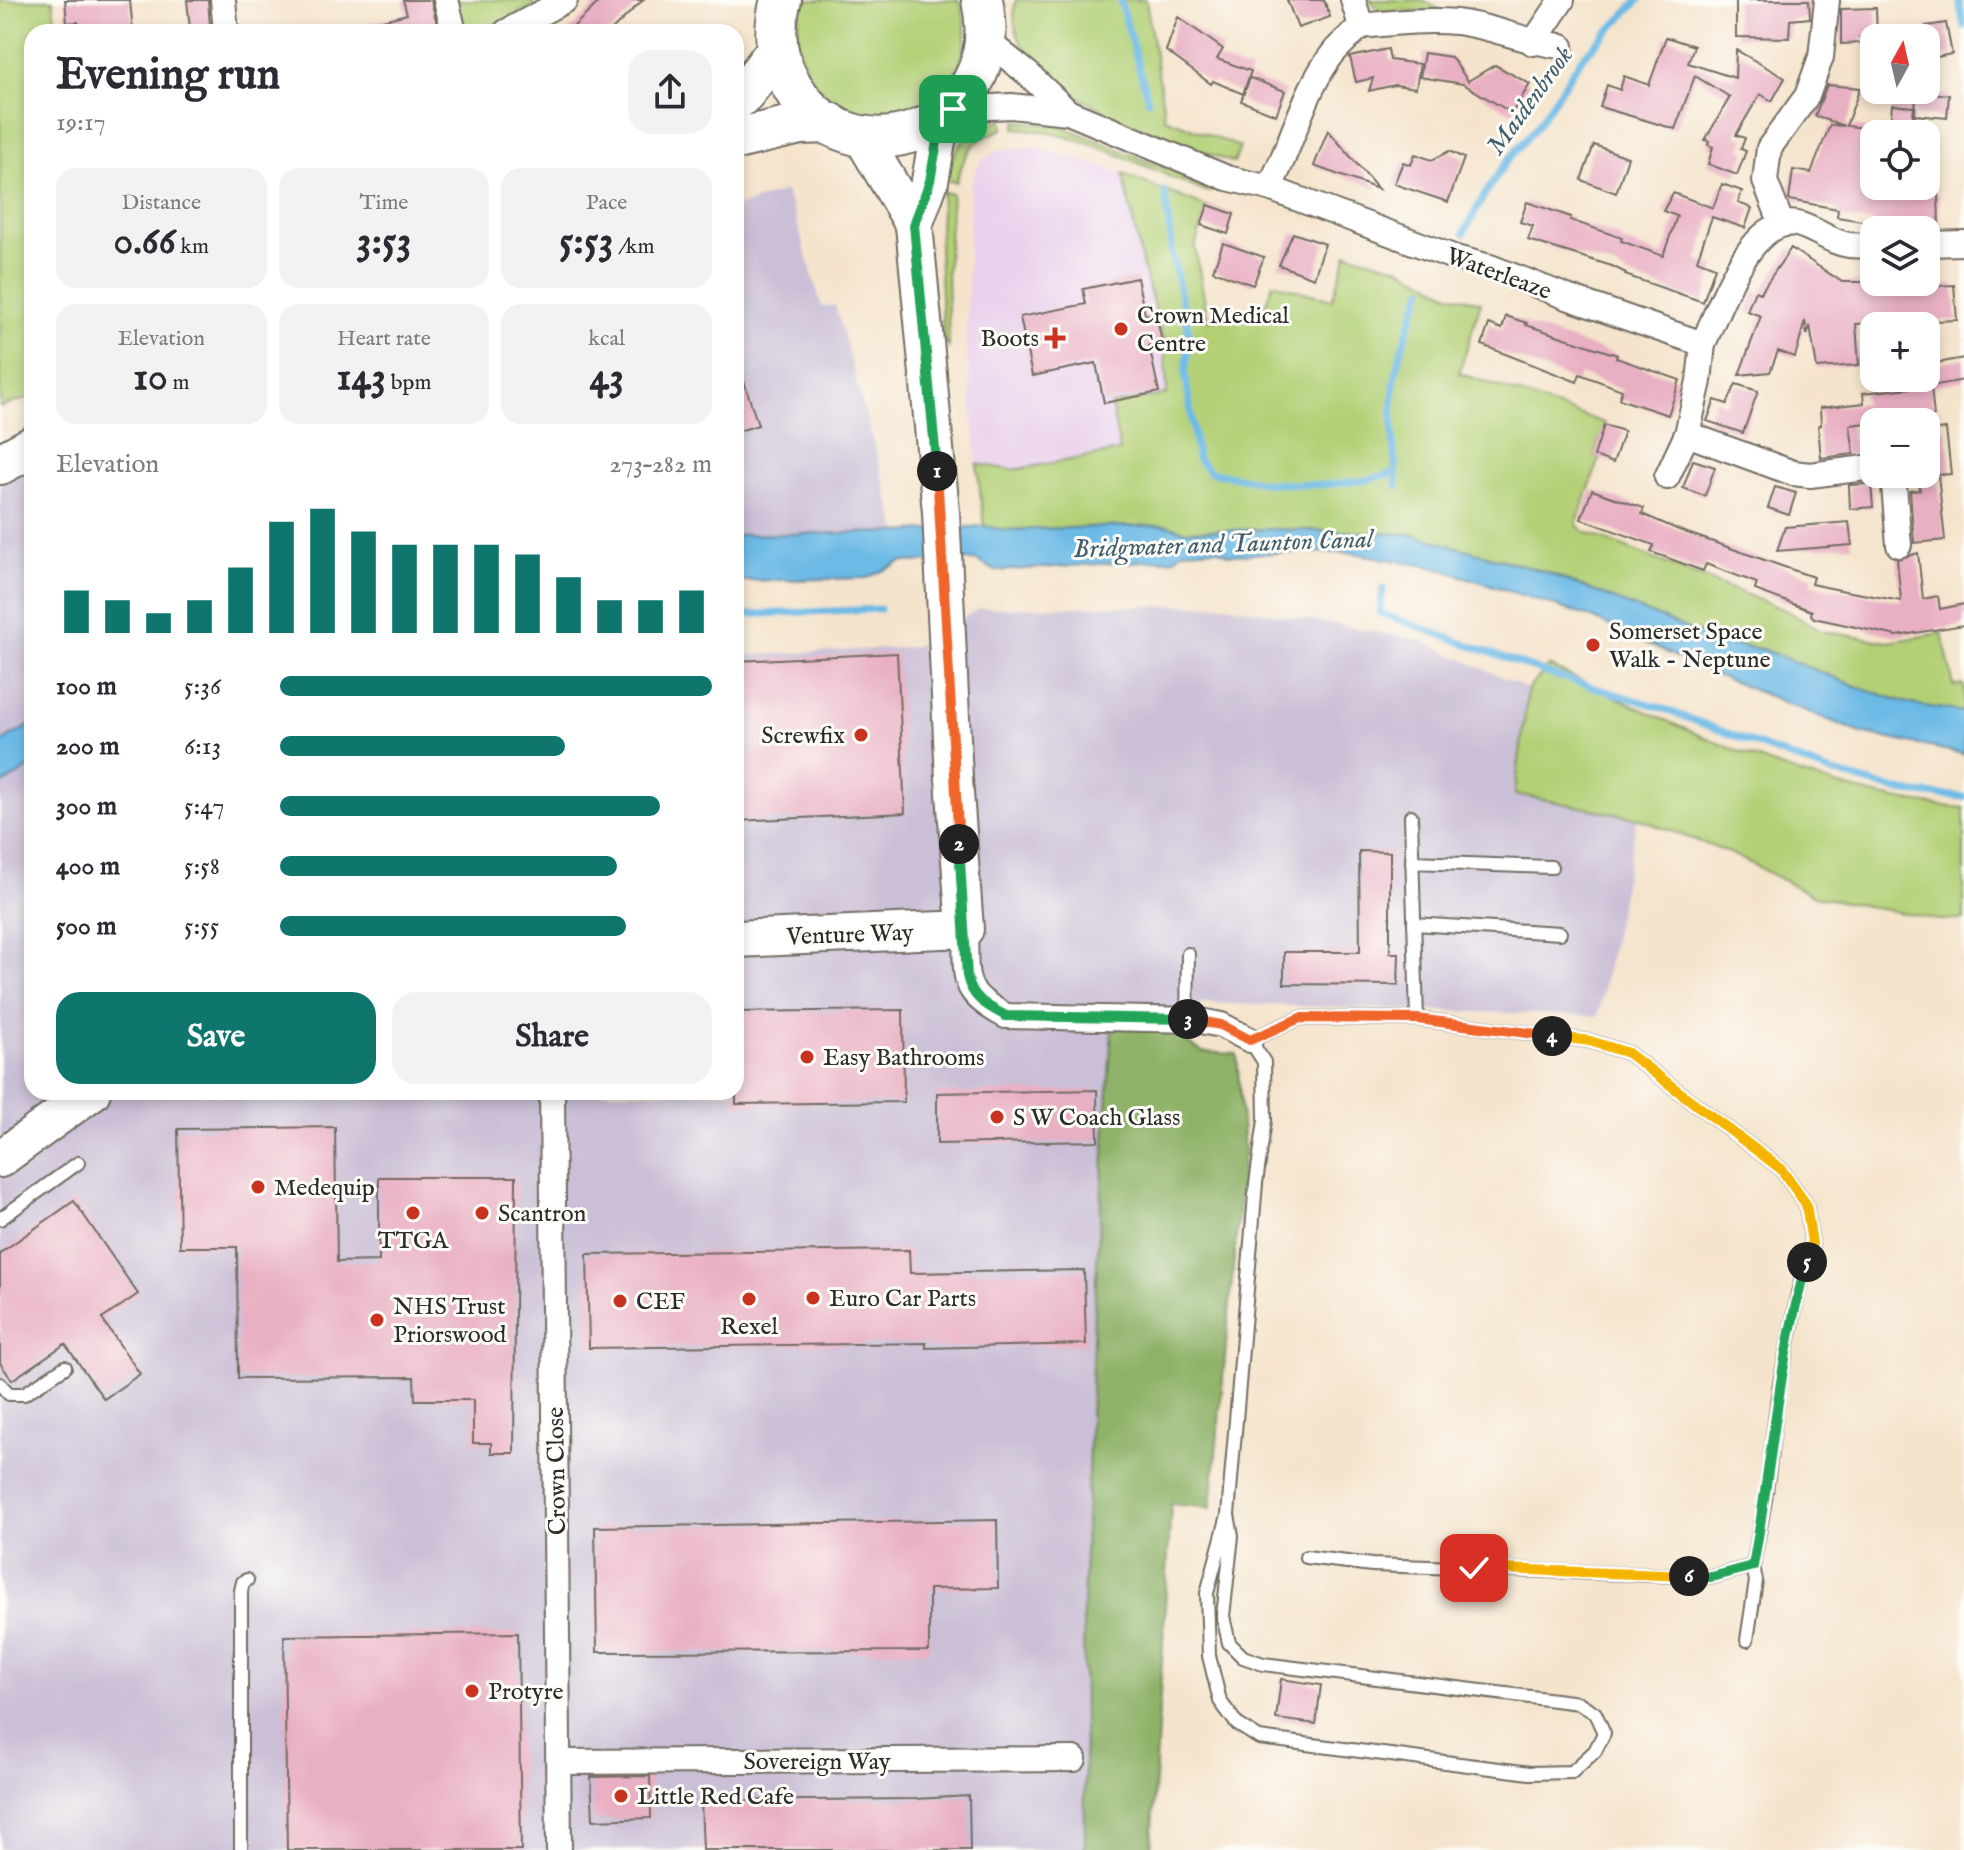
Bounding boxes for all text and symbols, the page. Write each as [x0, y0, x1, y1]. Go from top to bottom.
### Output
north arrow [1860, 24, 1940, 104]
map controls [1860, 24, 1940, 488]
water label: Maidenbrook [1480, 39, 1581, 162]
text: Evening run [56, 48, 280, 104]
button: share [628, 50, 712, 134]
pin [919, 75, 987, 143]
icon: arrive [931, 87, 975, 131]
text: 19:17 [56, 106, 106, 139]
button: locate [1860, 120, 1940, 200]
text: Distance [122, 189, 201, 217]
text: Time [360, 189, 408, 217]
text: Pace [586, 189, 627, 217]
button: layers [1860, 216, 1940, 296]
text: 0.66 [114, 217, 176, 268]
text: 3:53 [357, 217, 411, 268]
text: 5:53 [559, 217, 613, 268]
text: km [176, 233, 209, 261]
text: /km [613, 233, 654, 261]
street label: Waterleaze [1442, 241, 1555, 308]
place label: Crown Medical Centre [1137, 301, 1290, 360]
button: + [1860, 312, 1940, 392]
marker: Crown Medical Centre [1112, 320, 1130, 338]
place label: Boots [981, 324, 1039, 355]
text: Elevation [118, 325, 205, 353]
text: Heart rate [337, 325, 431, 353]
text: kcal [588, 325, 625, 353]
marker: Boots [1046, 329, 1064, 347]
text: 10 [133, 353, 168, 404]
text: 143 [337, 353, 386, 404]
text: 43 [589, 353, 624, 404]
text: m [168, 369, 189, 397]
text: bpm [386, 369, 431, 397]
button: − [1860, 408, 1940, 488]
text: Elevation [56, 448, 159, 481]
text: 273–282 m [609, 448, 712, 481]
pin: 1 [917, 451, 957, 491]
text: 1 [933, 457, 941, 485]
water label: Bridgwater and Taunton Canal [1073, 523, 1375, 567]
place label: Somerset Space Walk - Neptune [1609, 617, 1770, 676]
marker: Somerset Space Walk - Neptune [1584, 636, 1602, 654]
text: 100 m [56, 670, 117, 703]
text: 5:36 [184, 670, 221, 703]
place label: Screwfix [761, 721, 845, 752]
marker: Screwfix [852, 726, 870, 744]
text: 200 m [56, 730, 120, 763]
text: 6:13 [184, 730, 221, 763]
text: 300 m [56, 790, 117, 823]
text: 5:47 [184, 790, 224, 823]
pin: 2 [939, 824, 979, 864]
text: 2 [954, 830, 964, 858]
text: 400 m [56, 850, 120, 883]
text: 5:58 [184, 850, 220, 883]
text: 500 m [56, 910, 117, 943]
text: 5:55 [184, 910, 219, 943]
street label: Venture Way [785, 918, 914, 953]
button: Save [56, 992, 376, 1084]
button: Share [392, 992, 712, 1084]
pin: 3 [1168, 999, 1208, 1039]
text: 3 [1184, 1005, 1192, 1033]
pin: 4 [1532, 1016, 1572, 1056]
text: 4 [1547, 1022, 1557, 1050]
place label: Easy Bathrooms [823, 1043, 984, 1074]
marker: Easy Bathrooms [798, 1048, 816, 1066]
place label: S W Coach Glass [1013, 1103, 1180, 1134]
marker: S W Coach Glass [988, 1108, 1006, 1126]
place label: Medequip [274, 1173, 375, 1204]
marker: Medequip [249, 1178, 267, 1196]
place label: Scantron [498, 1199, 587, 1230]
marker: TTGA [404, 1204, 422, 1222]
marker: Scantron [473, 1204, 491, 1222]
place label: TTGA [378, 1226, 449, 1257]
pin: 5 [1787, 1242, 1827, 1282]
text: 5 [1803, 1248, 1811, 1276]
place label: Euro Car Parts [829, 1284, 976, 1315]
place label: CEF [636, 1287, 685, 1318]
marker: Euro Car Parts [804, 1289, 822, 1307]
marker: Rexel [740, 1290, 758, 1308]
place label: NHS Trust Priorswood [393, 1292, 507, 1351]
marker: CEF [611, 1292, 629, 1310]
marker: NHS Trust Priorswood [368, 1311, 386, 1329]
place label: Rexel [720, 1312, 779, 1343]
street label: Crown Close [541, 1407, 574, 1535]
pin [1440, 1534, 1508, 1602]
icon: check [1452, 1546, 1496, 1590]
pin: 6 [1669, 1556, 1709, 1596]
text: 6 [1684, 1562, 1694, 1590]
place label: Protyre [488, 1677, 564, 1708]
marker: Protyre [463, 1682, 481, 1700]
street label: Sovereign Way [743, 1747, 891, 1778]
place label: Little Red Cafe [637, 1782, 794, 1813]
marker: Little Red Cafe [612, 1787, 630, 1805]

